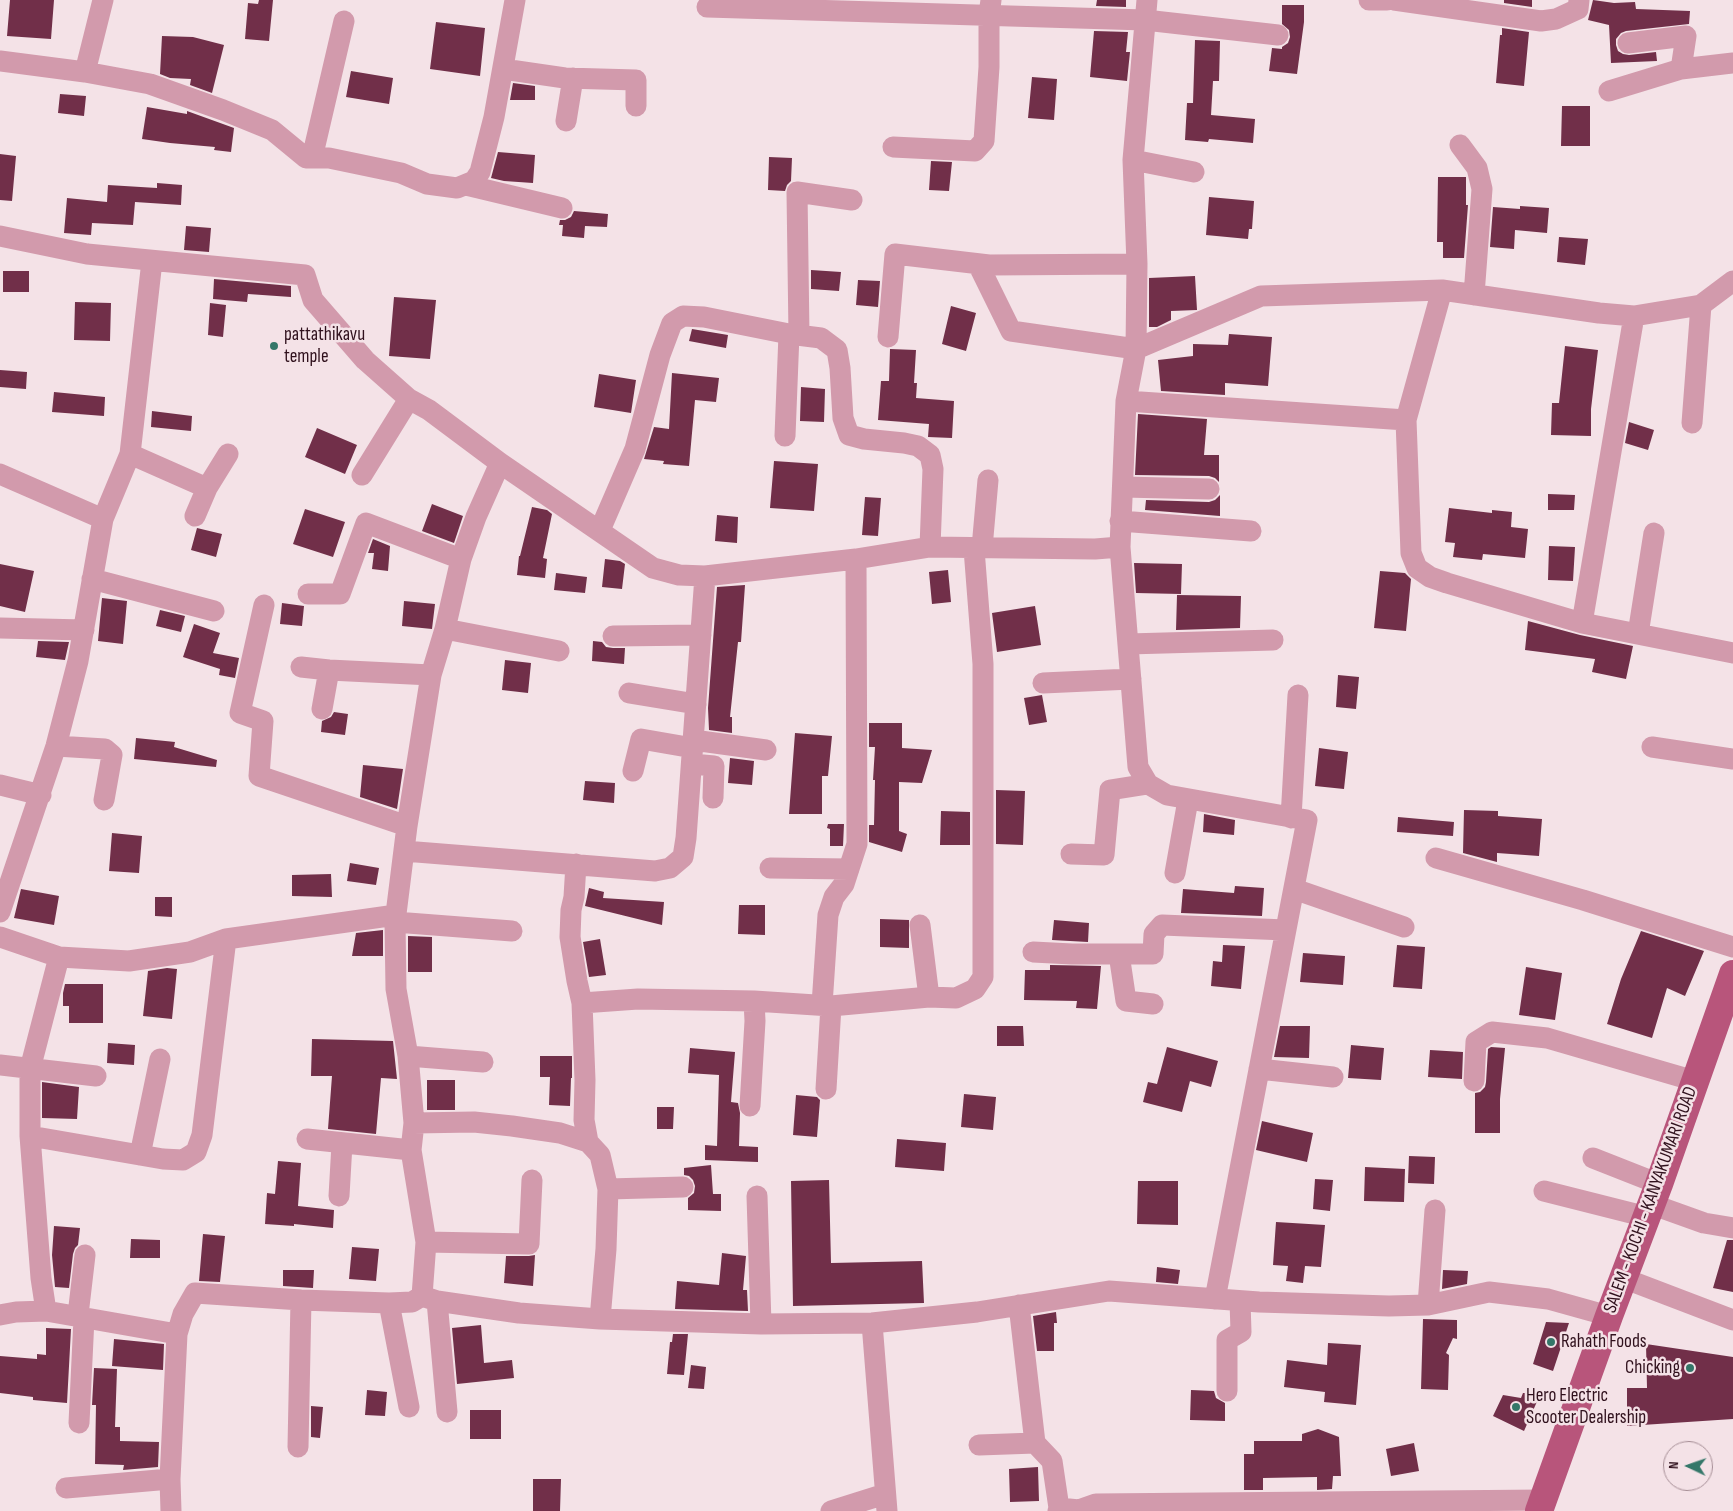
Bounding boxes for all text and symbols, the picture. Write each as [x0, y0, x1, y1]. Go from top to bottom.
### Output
place label: pattathikavu temple [284, 324, 365, 368]
marker: pattathikavu temple [268, 340, 280, 352]
street label: SALEM - KOCHI - KANYAKUMARI ROAD [1599, 1084, 1703, 1316]
place label: Rahath Foods [1561, 1331, 1647, 1353]
marker: Rahath Foods [1545, 1336, 1557, 1348]
place label: Chicking [1625, 1357, 1680, 1379]
marker: Chicking [1684, 1362, 1696, 1374]
place label: Hero Electric Scooter Dealership [1526, 1385, 1646, 1429]
marker: Hero Electric Scooter Dealership [1510, 1401, 1522, 1413]
north arrow [1663, 1441, 1713, 1491]
text: N [1665, 1461, 1682, 1469]

